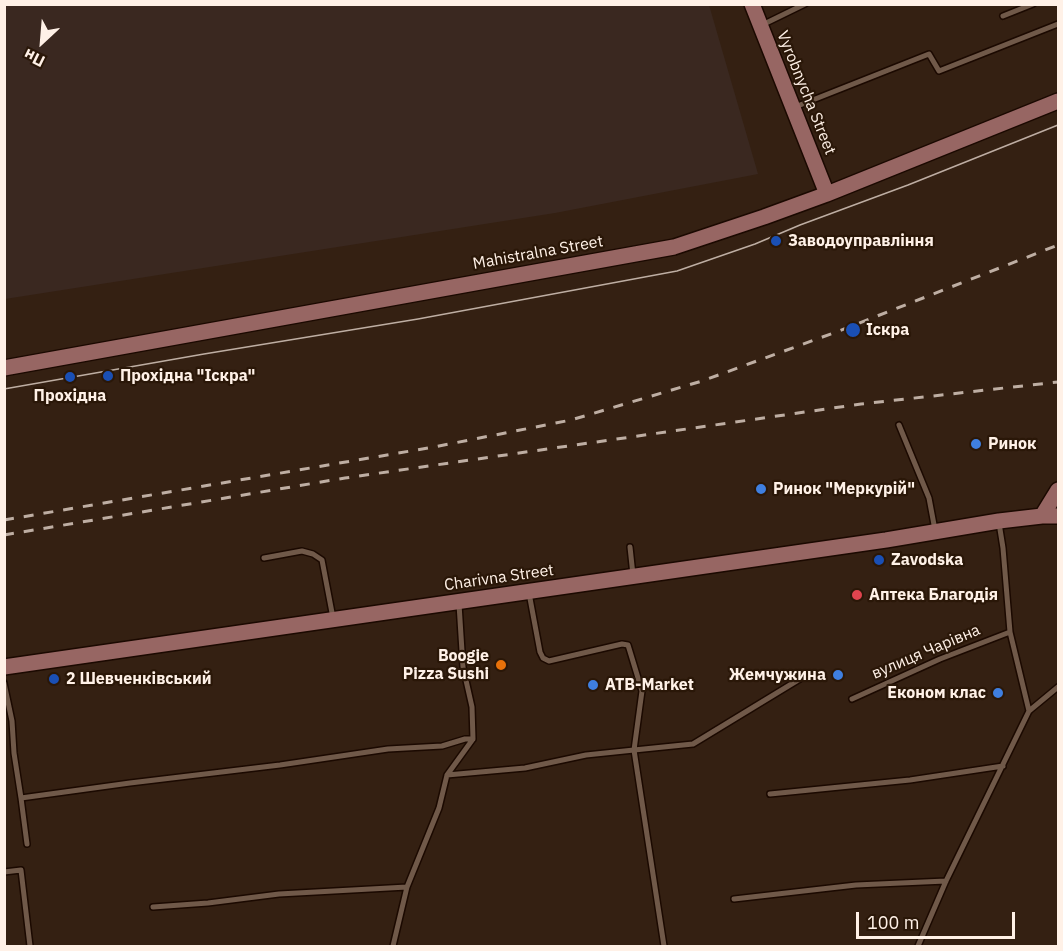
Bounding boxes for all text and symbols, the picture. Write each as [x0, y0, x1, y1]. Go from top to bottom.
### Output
north arrow [12, 12, 72, 72]
street label: Vyrobnycha Street [772, 28, 840, 158]
text: Пн [20, 45, 48, 72]
place label: Заводоуправління [788, 231, 934, 251]
street label: Mahistralna Street [471, 232, 605, 274]
marker: Заводоуправління [769, 234, 783, 248]
place label: Іскра [866, 320, 909, 340]
marker: Іскра [844, 321, 862, 339]
place label: Прохідна "Іскра" [120, 366, 256, 386]
marker: Прохідна "Іскра" [101, 369, 115, 383]
marker: Прохідна [63, 370, 77, 384]
place label: Прохідна [34, 386, 106, 406]
place label: Ринок [988, 434, 1037, 454]
marker: Ринок [969, 437, 983, 451]
place label: Ринок "Меркурій" [773, 479, 915, 499]
marker: Ринок "Меркурій" [754, 482, 768, 496]
place label: Zavodska [891, 550, 963, 570]
marker: Zavodska [872, 553, 886, 567]
street label: Charivna Street [443, 561, 555, 595]
place label: Аптека Благодія [869, 585, 998, 605]
marker: Аптека Благодія [850, 588, 864, 602]
street label: вулиця Чарівна [869, 621, 983, 683]
place label: Boogie Pizza Sushi [403, 646, 489, 684]
marker: Boogie Pizza Sushi [494, 658, 508, 672]
place label: Жемчужина [729, 665, 826, 685]
marker: Жемчужина [831, 668, 845, 682]
place label: 2 Шевченківський [66, 669, 212, 689]
marker: 2 Шевченківський [47, 672, 61, 686]
place label: ATB-Market [605, 675, 694, 695]
marker: ATB-Market [586, 678, 600, 692]
place label: Економ клас [887, 683, 986, 703]
marker: Економ клас [991, 686, 1005, 700]
scale bar [859, 900, 1018, 938]
text: 100 m [867, 911, 919, 934]

